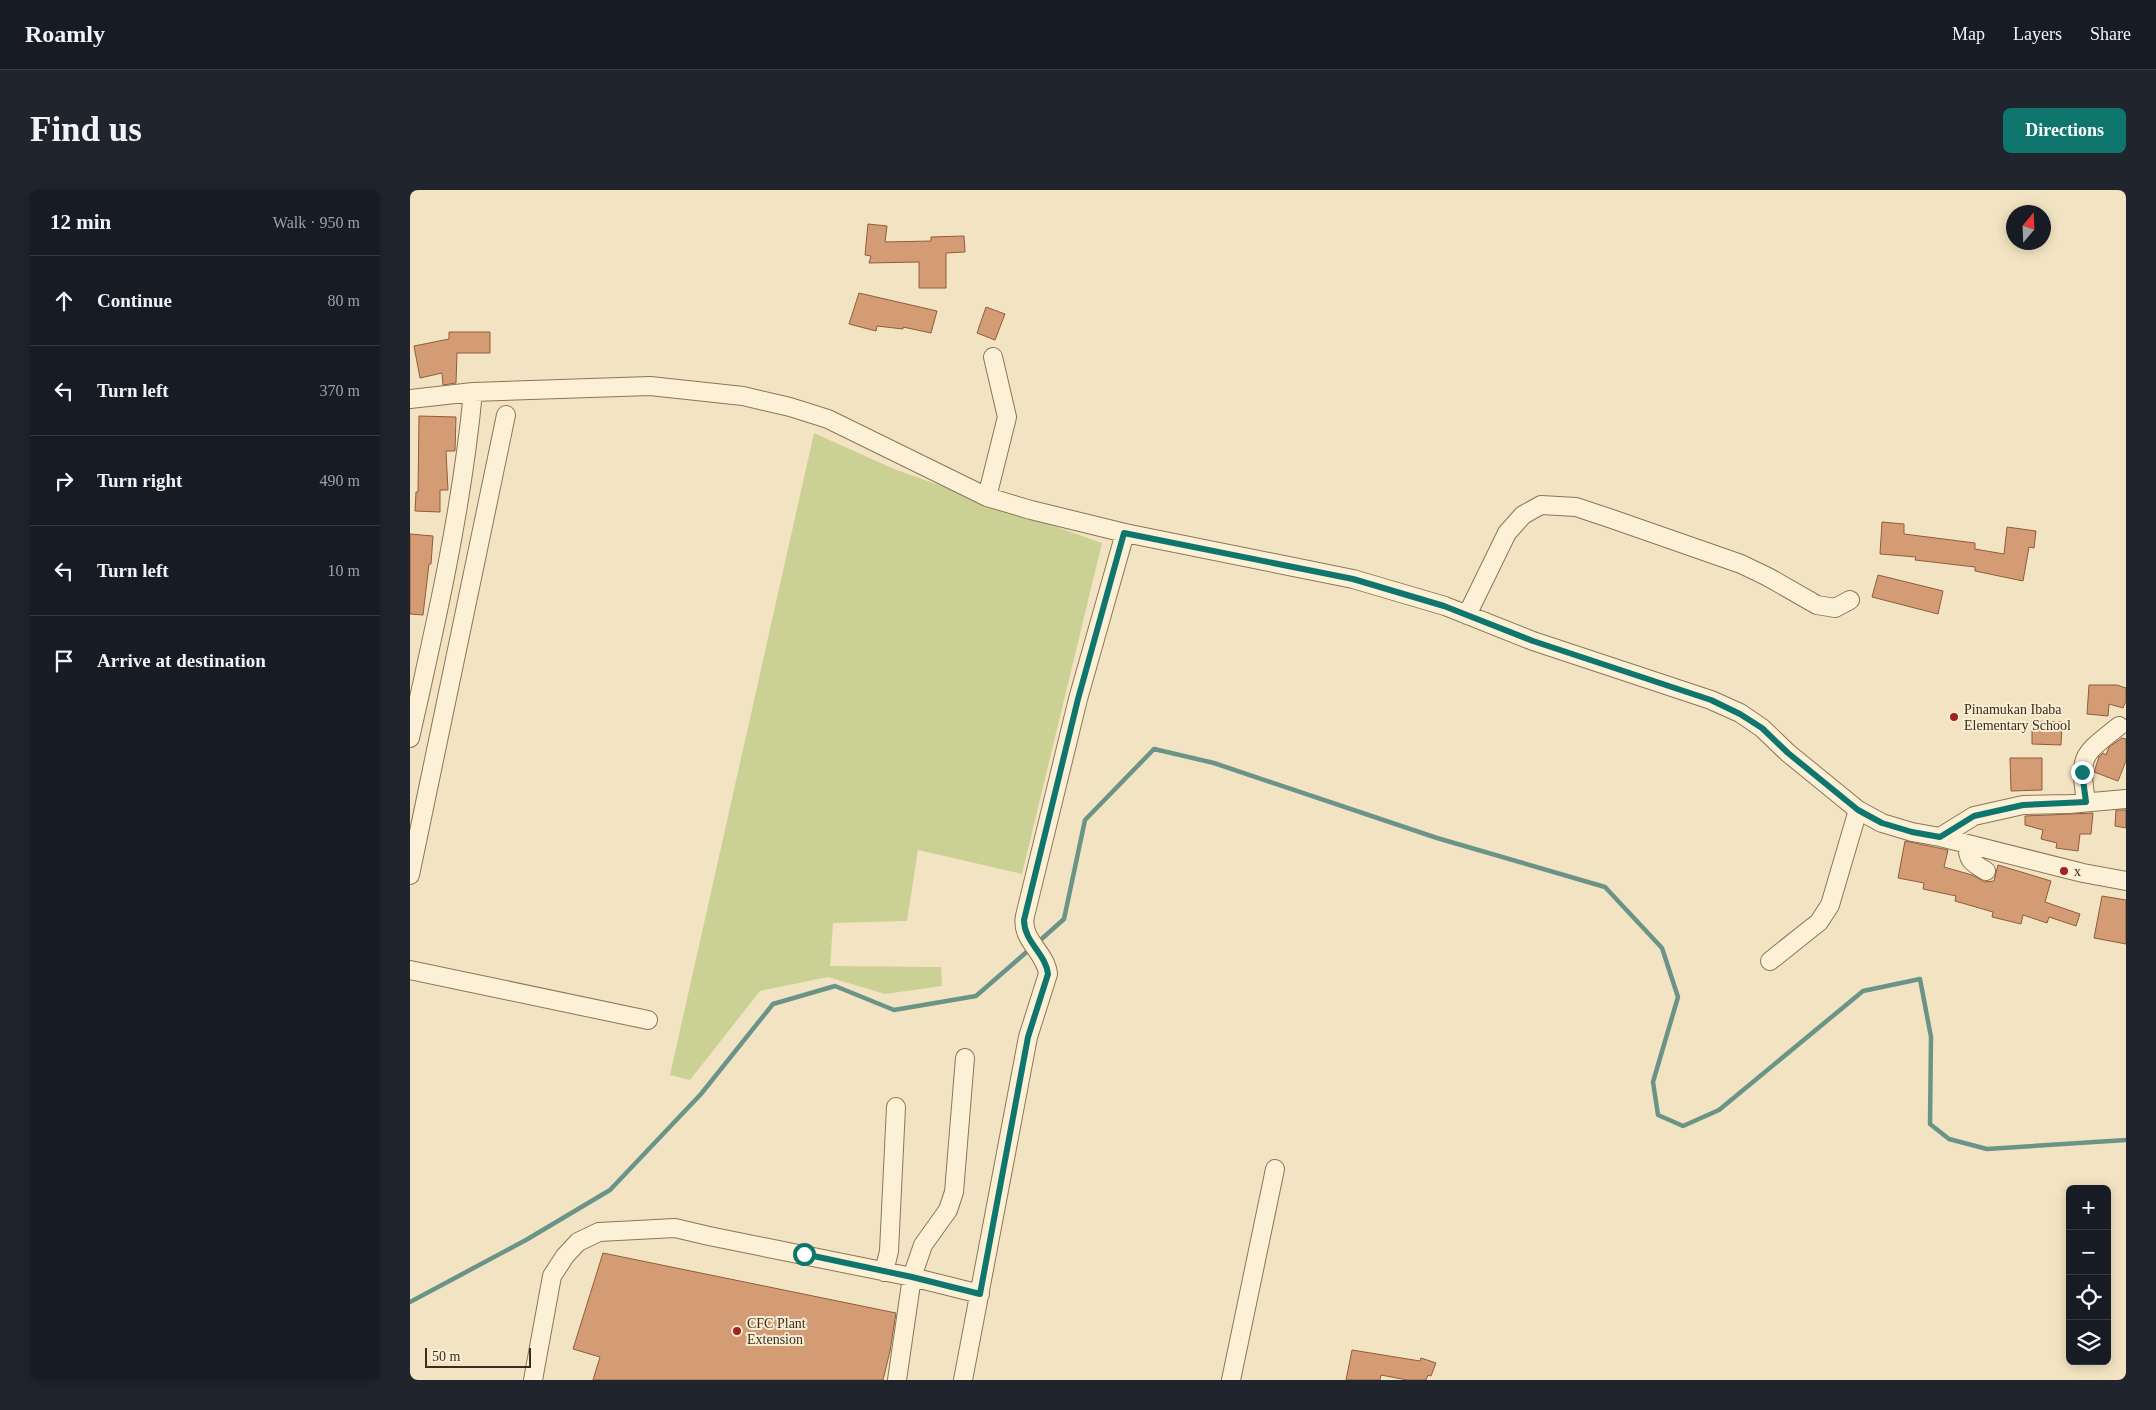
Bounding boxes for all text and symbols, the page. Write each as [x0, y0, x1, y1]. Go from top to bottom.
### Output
text: Roamly [25, 21, 105, 47]
text: Map [1952, 24, 1985, 44]
text: Layers [2013, 24, 2062, 44]
text: Share [2090, 24, 2131, 44]
button: Directions [2003, 108, 2126, 153]
text: Find us [30, 110, 142, 149]
north arrow [2006, 205, 2051, 250]
text: 12 min [50, 210, 111, 234]
text: Walk · 950 m [273, 214, 360, 231]
icon: ahead [50, 287, 78, 315]
text: Continue [97, 290, 172, 311]
text: 80 m [328, 292, 360, 309]
icon: left [50, 377, 78, 405]
text: Turn left [97, 380, 169, 401]
text: 370 m [320, 382, 360, 399]
icon: right [50, 467, 78, 495]
text: Turn right [97, 470, 182, 491]
text: 490 m [320, 472, 360, 489]
icon: left [50, 557, 78, 585]
text: Turn left [97, 560, 169, 581]
text: 10 m [328, 562, 360, 579]
icon: arrive [50, 647, 78, 675]
text: Arrive at destination [97, 650, 266, 671]
place label: Pinamukan Ibaba Elementary School [1964, 702, 2071, 733]
marker: Pinamukan Ibaba Elementary School [1948, 711, 1960, 723]
route end [2071, 761, 2094, 784]
place label: x [2074, 864, 2081, 879]
marker: x [2058, 865, 2070, 877]
map controls [2066, 1185, 2111, 1365]
button: + [2066, 1185, 2111, 1230]
button: − [2066, 1230, 2111, 1275]
route start [793, 1243, 816, 1266]
button: locate [2066, 1275, 2111, 1320]
place label: CFC Plant Extension [747, 1316, 806, 1347]
button: layers [2066, 1320, 2111, 1365]
marker: CFC Plant Extension [731, 1325, 743, 1337]
scale bar [425, 1345, 531, 1368]
text: 50 m [432, 1349, 460, 1364]

